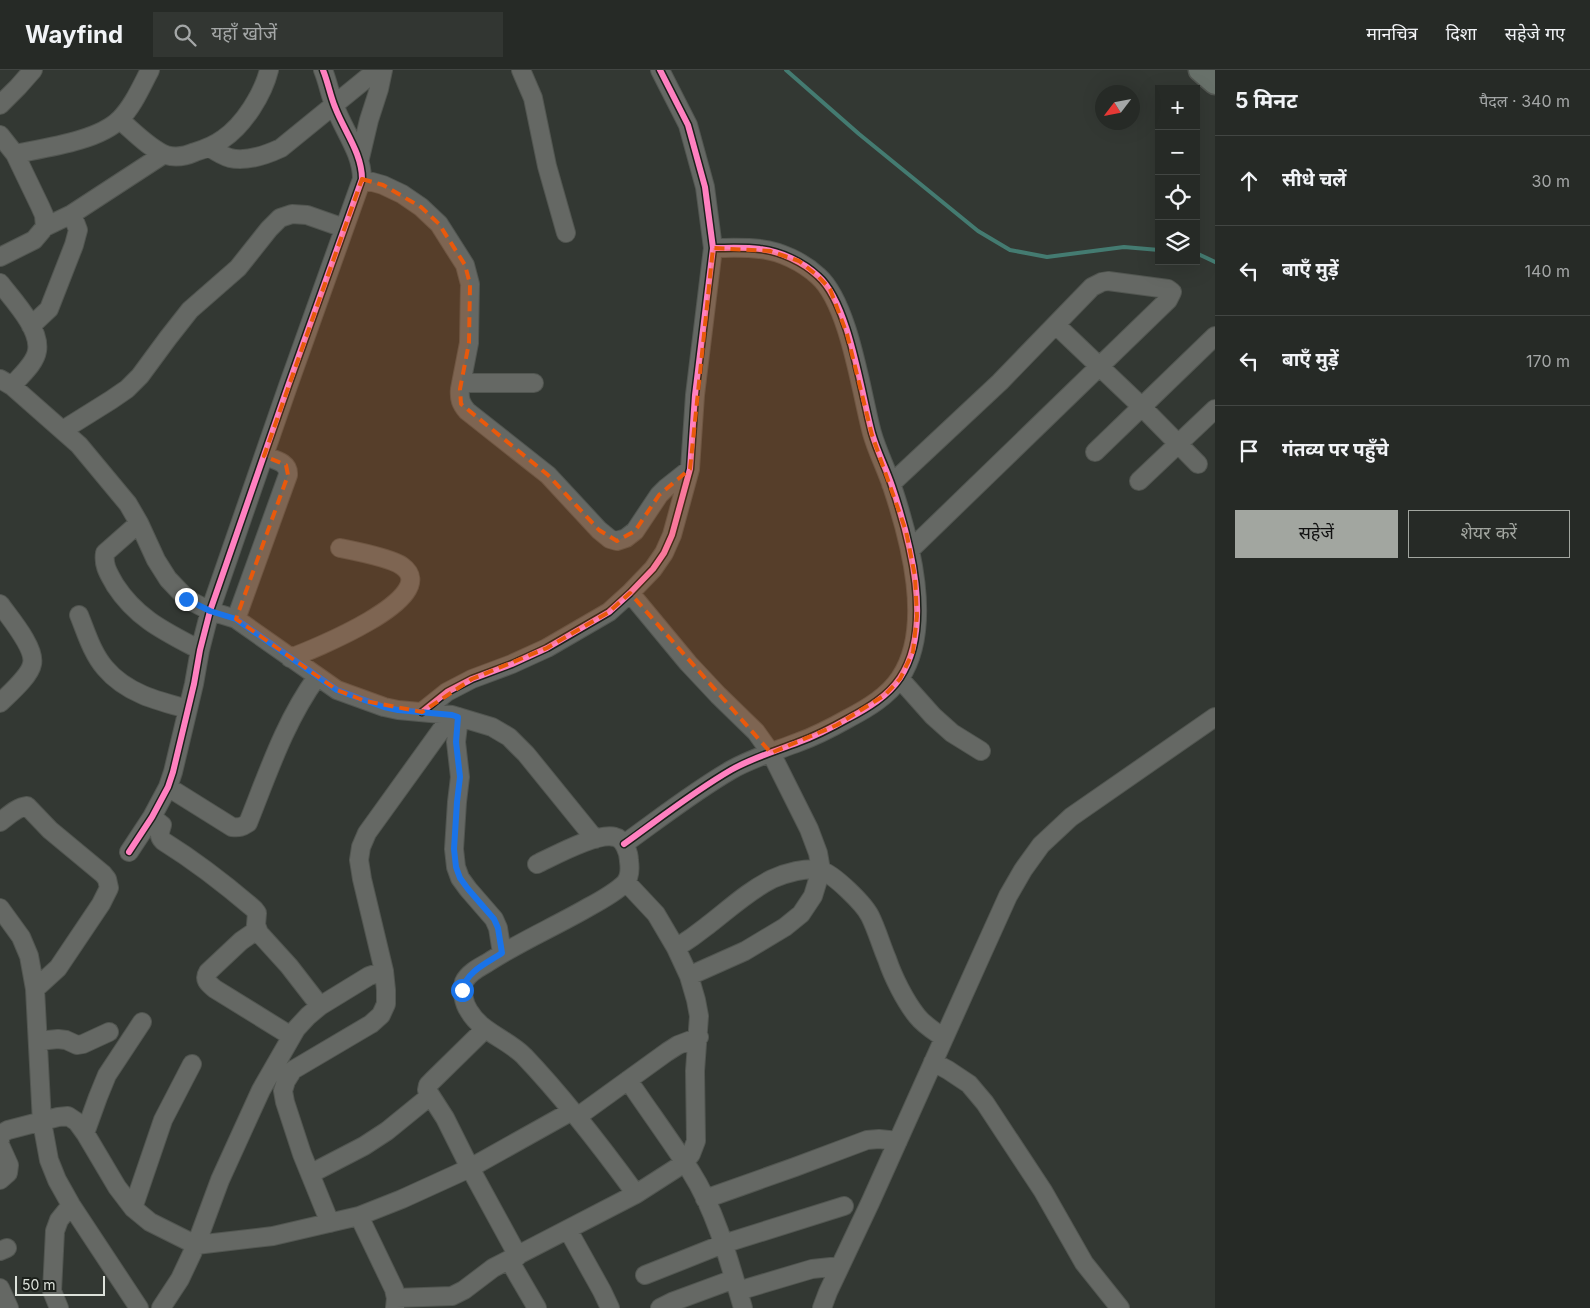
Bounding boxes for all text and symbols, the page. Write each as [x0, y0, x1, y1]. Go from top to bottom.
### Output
search box [153, 12, 503, 57]
text: Wayfind [25, 20, 123, 49]
icon: search [171, 21, 199, 49]
text: यहाँ खोजें [211, 22, 277, 45]
text: मानचित्र [1366, 23, 1418, 44]
text: दिशा [1446, 23, 1477, 44]
text: सहेजे गए [1505, 23, 1565, 44]
north arrow [1095, 85, 1140, 130]
map controls [1155, 85, 1200, 265]
button: + [1155, 85, 1200, 130]
text: 5 मिनट [1235, 88, 1297, 113]
text: पैदल · 340 m [1479, 91, 1570, 111]
button: − [1155, 130, 1200, 175]
icon: ahead [1235, 167, 1263, 195]
text: सीधे चलें [1282, 168, 1346, 191]
text: 30 m [1532, 171, 1570, 191]
button: locate [1155, 175, 1200, 220]
button: layers [1155, 220, 1200, 265]
icon: left [1235, 257, 1263, 285]
text: बाएँ मुड़ें [1282, 258, 1339, 281]
text: 140 m [1525, 261, 1570, 281]
icon: left [1235, 347, 1263, 375]
text: बाएँ मुड़ें [1282, 348, 1339, 371]
text: 170 m [1526, 351, 1570, 371]
icon: arrive [1235, 437, 1263, 465]
text: गंतव्य पर पहुँचे [1282, 438, 1389, 461]
button: सहेजें [1235, 510, 1398, 558]
button: शेयर करें [1408, 510, 1570, 558]
route end [175, 588, 198, 611]
route start [451, 979, 474, 1002]
scale bar [15, 1273, 105, 1296]
text: 50 m [22, 1276, 56, 1293]

